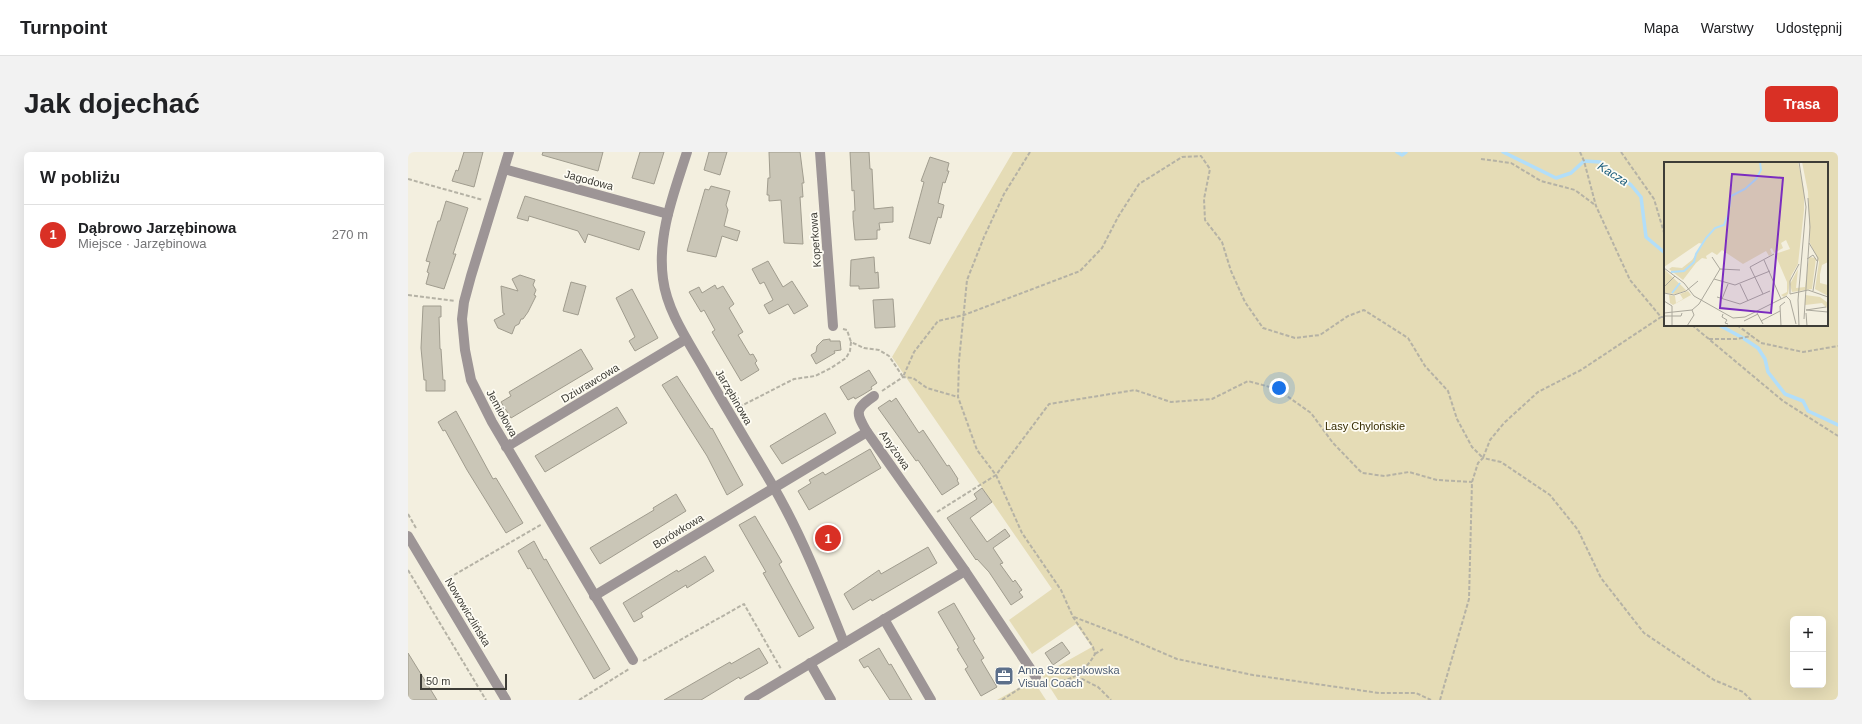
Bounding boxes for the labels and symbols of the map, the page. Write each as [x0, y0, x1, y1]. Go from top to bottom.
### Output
water label: Kacza [1595, 159, 1631, 189]
inset map [1664, 162, 1828, 326]
street label: Jagodowa [563, 168, 616, 193]
street label: Koperkowa [807, 211, 823, 268]
street label: Dziurawcowa [559, 361, 622, 405]
street label: Jarzębinowa [713, 367, 755, 428]
your location [1269, 378, 1289, 398]
street label: Jemiołowa [484, 387, 520, 439]
park label: Lasy Chylońskie [1325, 420, 1405, 432]
street label: Anyżowa [877, 428, 913, 472]
street label: Borówkowa [651, 511, 706, 551]
pin: 1 [815, 523, 841, 553]
street label: Nowowiczlińska [443, 576, 494, 649]
place label: Anna Szczepkowska Visual Coach [1018, 664, 1120, 689]
office icon: Anna Szczepkowska Visual Coach [993, 665, 1015, 687]
scale bar [420, 672, 507, 691]

